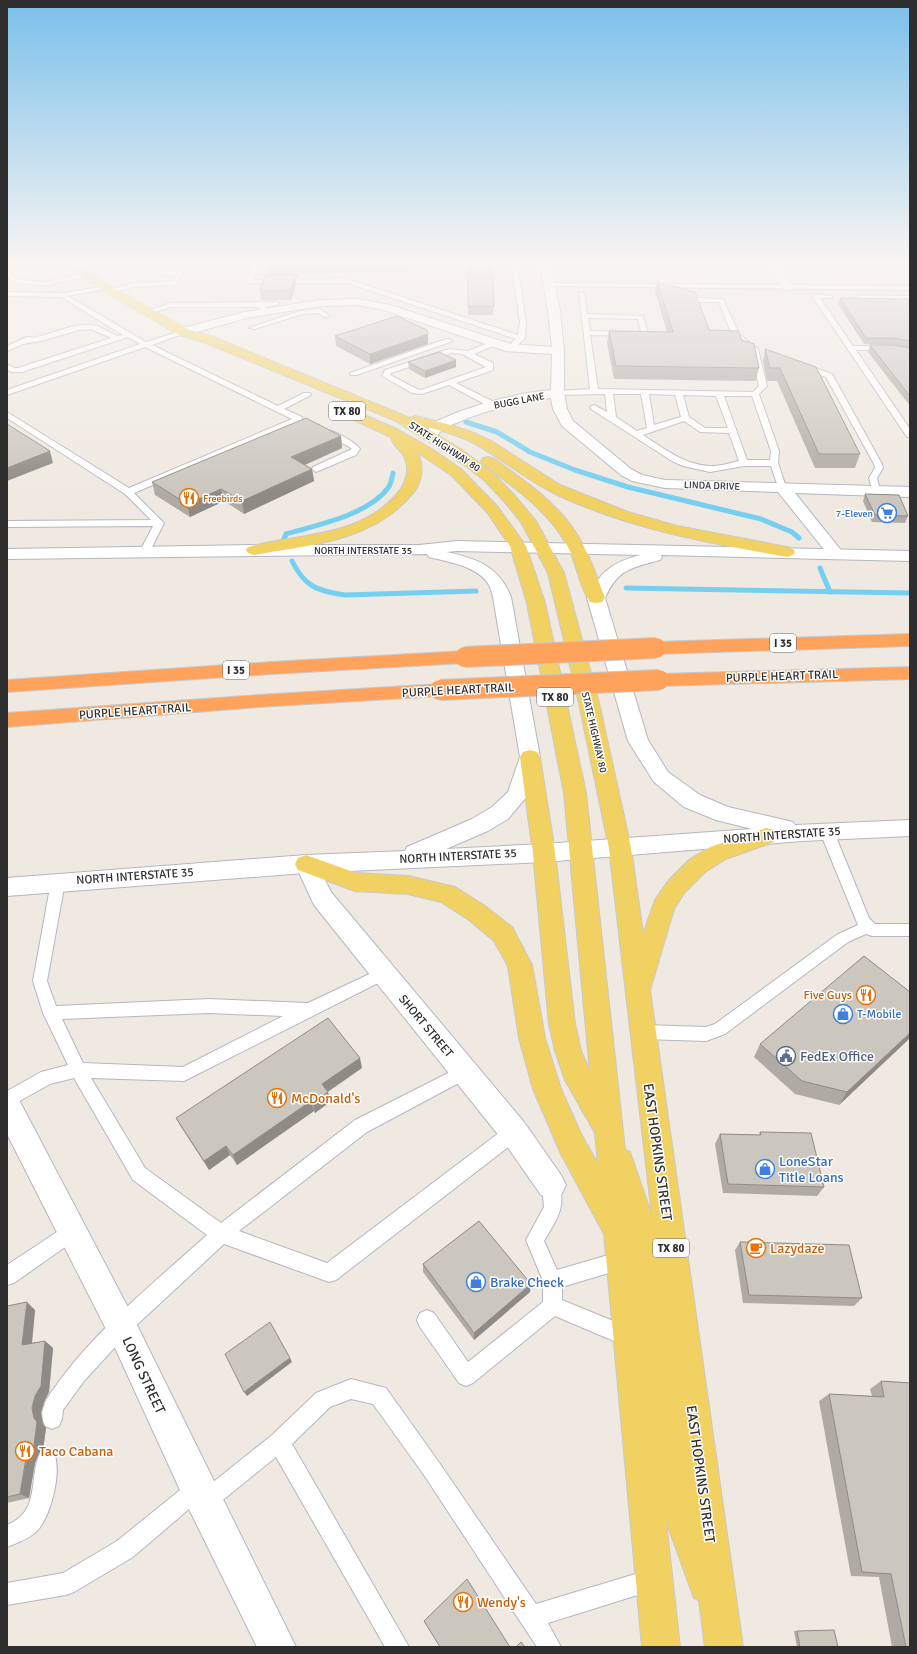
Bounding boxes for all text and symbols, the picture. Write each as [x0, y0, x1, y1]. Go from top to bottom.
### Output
street label: BUGG LANE [493, 390, 546, 412]
road number: TX 80 [329, 402, 365, 420]
street label: STATE HIGHWAY 80 [407, 419, 482, 474]
street label: LINDA DRIVE [684, 479, 741, 493]
restaurant icon: Freebirds [178, 487, 200, 509]
place label: Freebirds [203, 493, 243, 505]
supermarket icon: 7-Eleven [876, 502, 898, 524]
place label: 7-Eleven [836, 508, 873, 520]
street label: NORTH INTERSTATE 35 [314, 545, 412, 557]
road number: I 35 [770, 634, 796, 652]
road number: I 35 [223, 661, 249, 679]
street label: PURPLE HEART TRAIL [726, 667, 838, 686]
street label: PURPLE HEART TRAIL [402, 680, 515, 701]
road number: TX 80 [537, 688, 573, 706]
street label: STATE HIGHWAY 80 [579, 691, 609, 774]
street label: PURPLE HEART TRAIL [78, 700, 192, 723]
street label: NORTH INTERSTATE 35 [723, 824, 841, 847]
street label: NORTH INTERSTATE 35 [399, 846, 517, 867]
street label: NORTH INTERSTATE 35 [76, 865, 194, 888]
restaurant icon: Five Guys [855, 984, 877, 1006]
place label: Five Guys [804, 988, 852, 1003]
street label: SHORT STREET [395, 992, 456, 1061]
shop icon: T-Mobile [832, 1003, 854, 1025]
place label: T-Mobile [857, 1007, 901, 1022]
public building icon: FedEx Office [775, 1045, 797, 1067]
place label: FedEx Office [800, 1048, 874, 1065]
street label: EAST HOPKINS STREET [639, 1082, 676, 1222]
restaurant icon: McDonald's [266, 1087, 288, 1109]
place label: McDonald's [291, 1090, 360, 1107]
place label: LoneStar Title Loans [779, 1153, 844, 1186]
shop icon: LoneStar Title Loans [754, 1158, 776, 1180]
cafe icon: Lazydaze [745, 1237, 767, 1259]
road number: TX 80 [653, 1239, 689, 1257]
place label: Lazydaze [770, 1240, 825, 1257]
shop icon: Brake Check [465, 1271, 487, 1293]
place label: Brake Check [490, 1274, 564, 1291]
street label: LONG STREET [118, 1334, 169, 1417]
street label: EAST HOPKINS STREET [682, 1404, 719, 1544]
restaurant icon: Taco Cabana [14, 1440, 36, 1462]
place label: Taco Cabana [39, 1443, 113, 1460]
restaurant icon: Wendy's [452, 1591, 474, 1613]
place label: Wendy's [477, 1594, 526, 1611]

